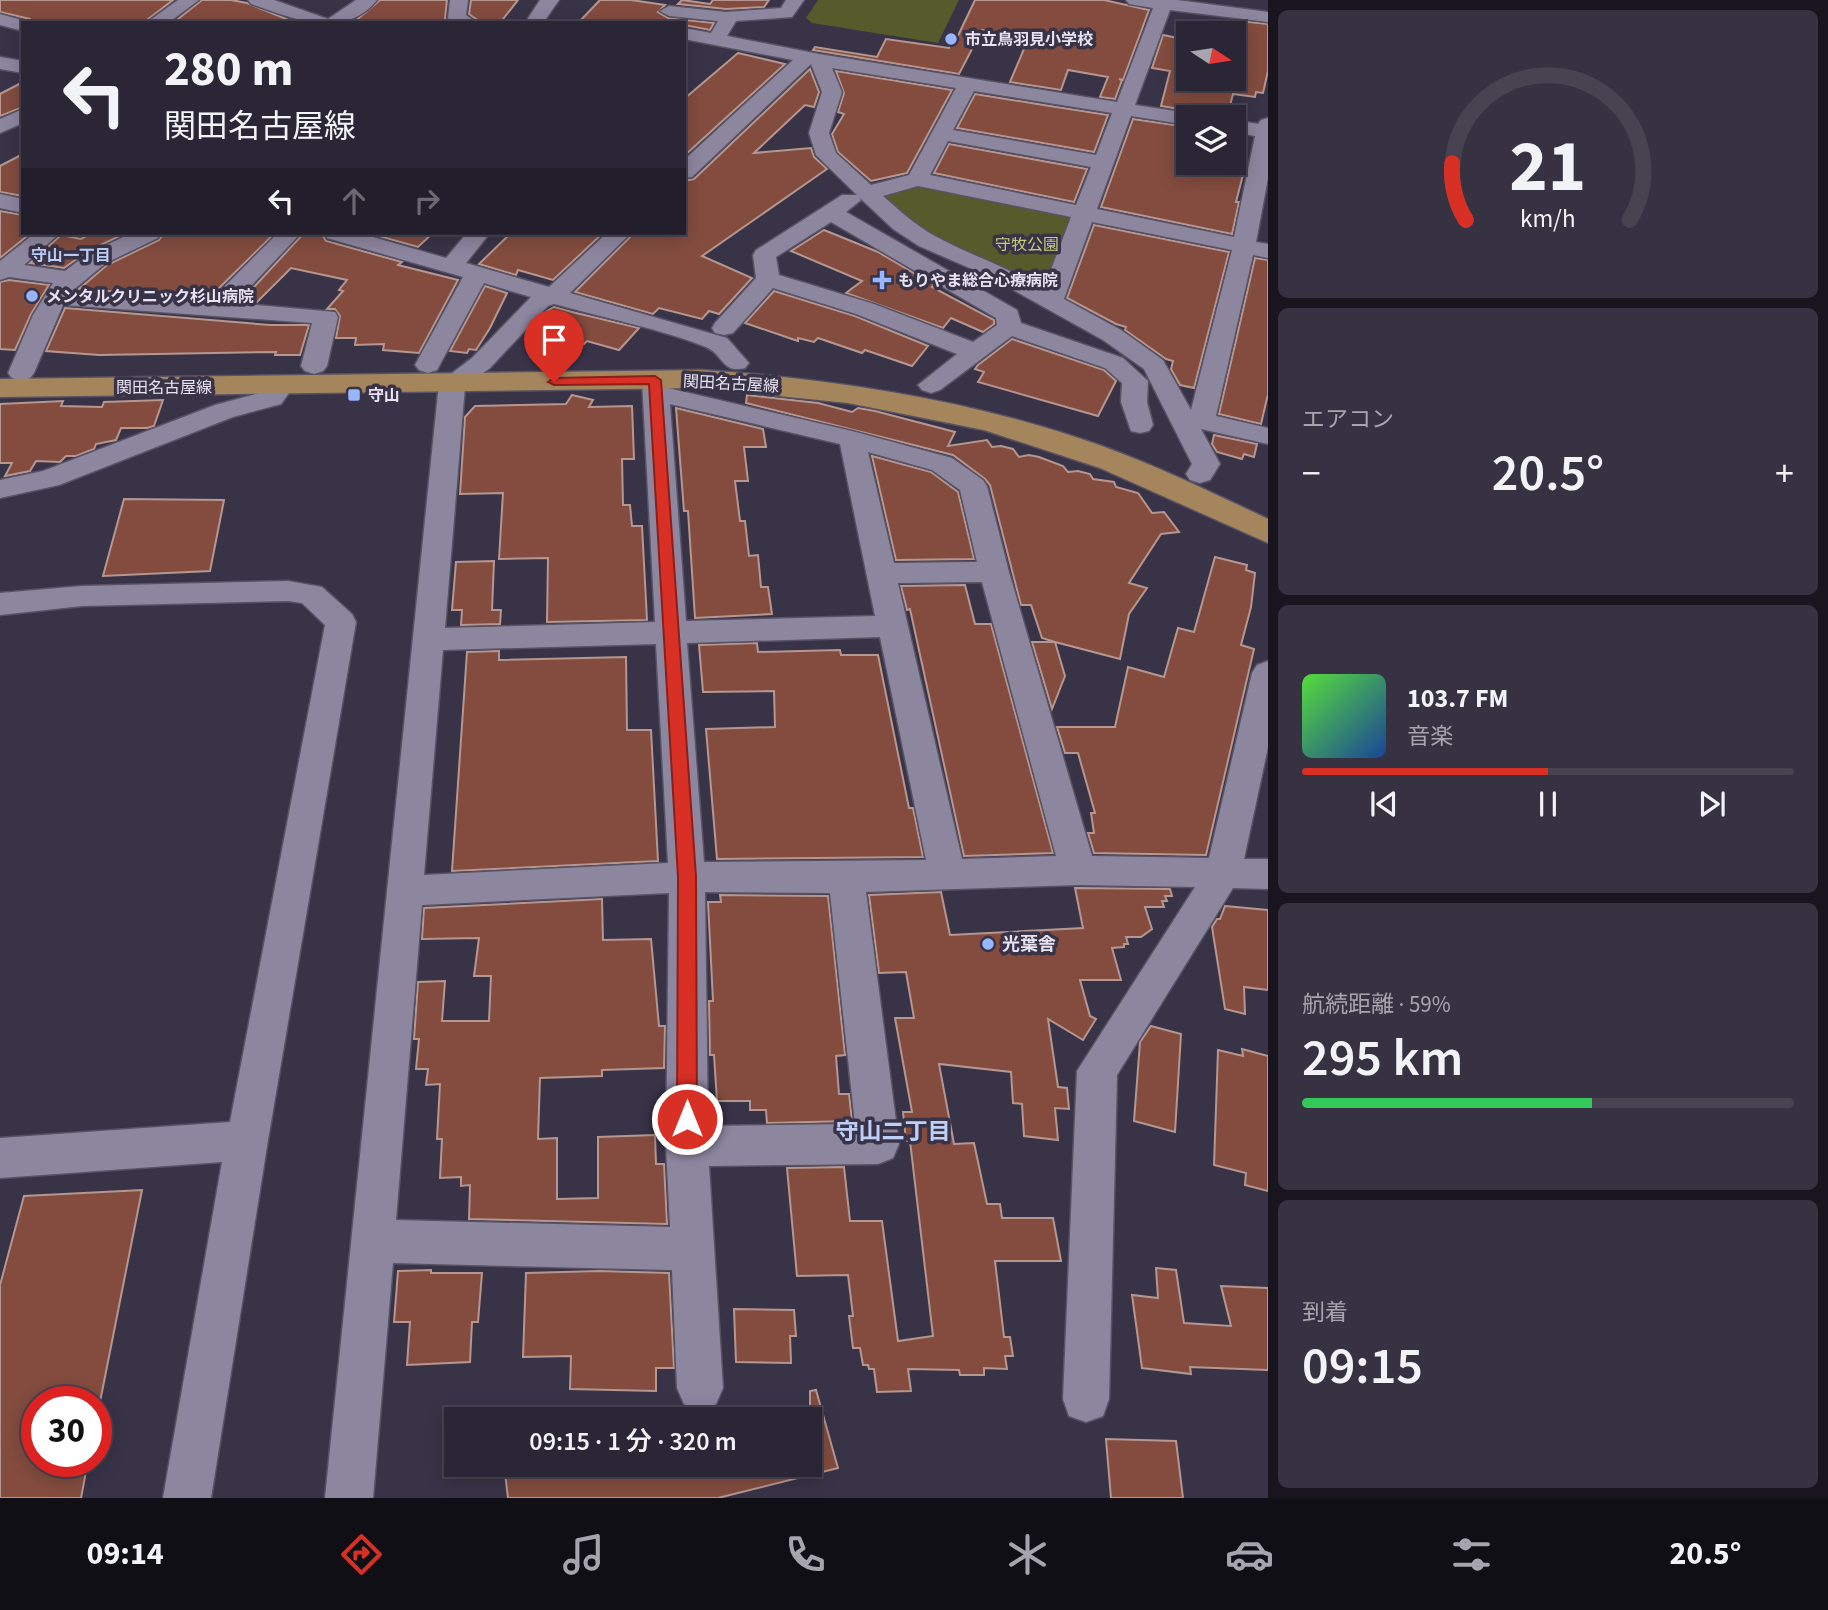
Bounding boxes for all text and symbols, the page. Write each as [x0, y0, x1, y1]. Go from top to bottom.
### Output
north arrow [1176, 21, 1246, 91]
map controls [1176, 21, 1246, 175]
place label: 市立鳥羽見小学校 [965, 29, 1093, 51]
marker: 市立鳥羽見小学校 [943, 31, 959, 47]
text: 280 m [164, 35, 293, 105]
icon: left [49, 49, 140, 140]
text: 関田名古屋線 [164, 104, 356, 150]
button: layers [1176, 105, 1246, 175]
text: 21 [1510, 115, 1586, 219]
icon: left [262, 182, 300, 220]
icon: ahead [335, 182, 373, 220]
icon: right [408, 182, 446, 220]
text: km/h [1520, 201, 1576, 237]
park label: 守牧公園 [995, 234, 1059, 256]
district label: 守山一丁目 [31, 245, 111, 267]
marker: もりやま総合心療病院 [872, 270, 892, 290]
place label: もりやま総合心療病院 [898, 270, 1058, 292]
place label: メンタルクリニック杉山病院 [46, 286, 254, 308]
marker: メンタルクリニック杉山病院 [24, 288, 40, 304]
pin [524, 310, 584, 382]
icon: arrive [535, 321, 573, 359]
street label: 関田名古屋線 [682, 371, 779, 397]
street label: 関田名古屋線 [116, 377, 212, 399]
place label: 守山 [368, 385, 400, 407]
marker: 守山 [346, 387, 362, 403]
text: エアコン [1302, 403, 1394, 436]
text: 20.5° [1492, 437, 1604, 511]
text: − [1302, 447, 1321, 501]
text: + [1775, 447, 1794, 501]
text: 103.7 FM [1407, 680, 1508, 717]
text: 音楽 [1407, 720, 1453, 753]
icon: previous [1365, 785, 1403, 823]
icon: pause [1529, 785, 1567, 823]
icon: next [1693, 785, 1731, 823]
place label: 光葉舎 [1002, 932, 1056, 957]
marker: 光葉舎 [980, 936, 996, 952]
text: 航続距離 · 59% [1302, 988, 1451, 1021]
text: 295 km [1302, 1022, 1463, 1096]
position arrow [650, 1082, 724, 1156]
district label: 守山二丁目 [836, 1115, 951, 1148]
text: 到着 [1302, 1296, 1348, 1329]
text: 09:15 [1302, 1330, 1423, 1404]
speed limit sign: 30 [21, 1386, 112, 1477]
text: 09:15 · 1 分 · 320 m [529, 1423, 737, 1460]
icon: directions [337, 1530, 386, 1579]
icon: music [559, 1530, 608, 1579]
icon: phone [781, 1530, 830, 1579]
icon: climate [1003, 1530, 1052, 1579]
icon: car [1225, 1530, 1274, 1579]
icon: filters [1447, 1530, 1496, 1579]
text: 09:14 [87, 1531, 164, 1577]
text: 20.5° [1669, 1531, 1741, 1577]

